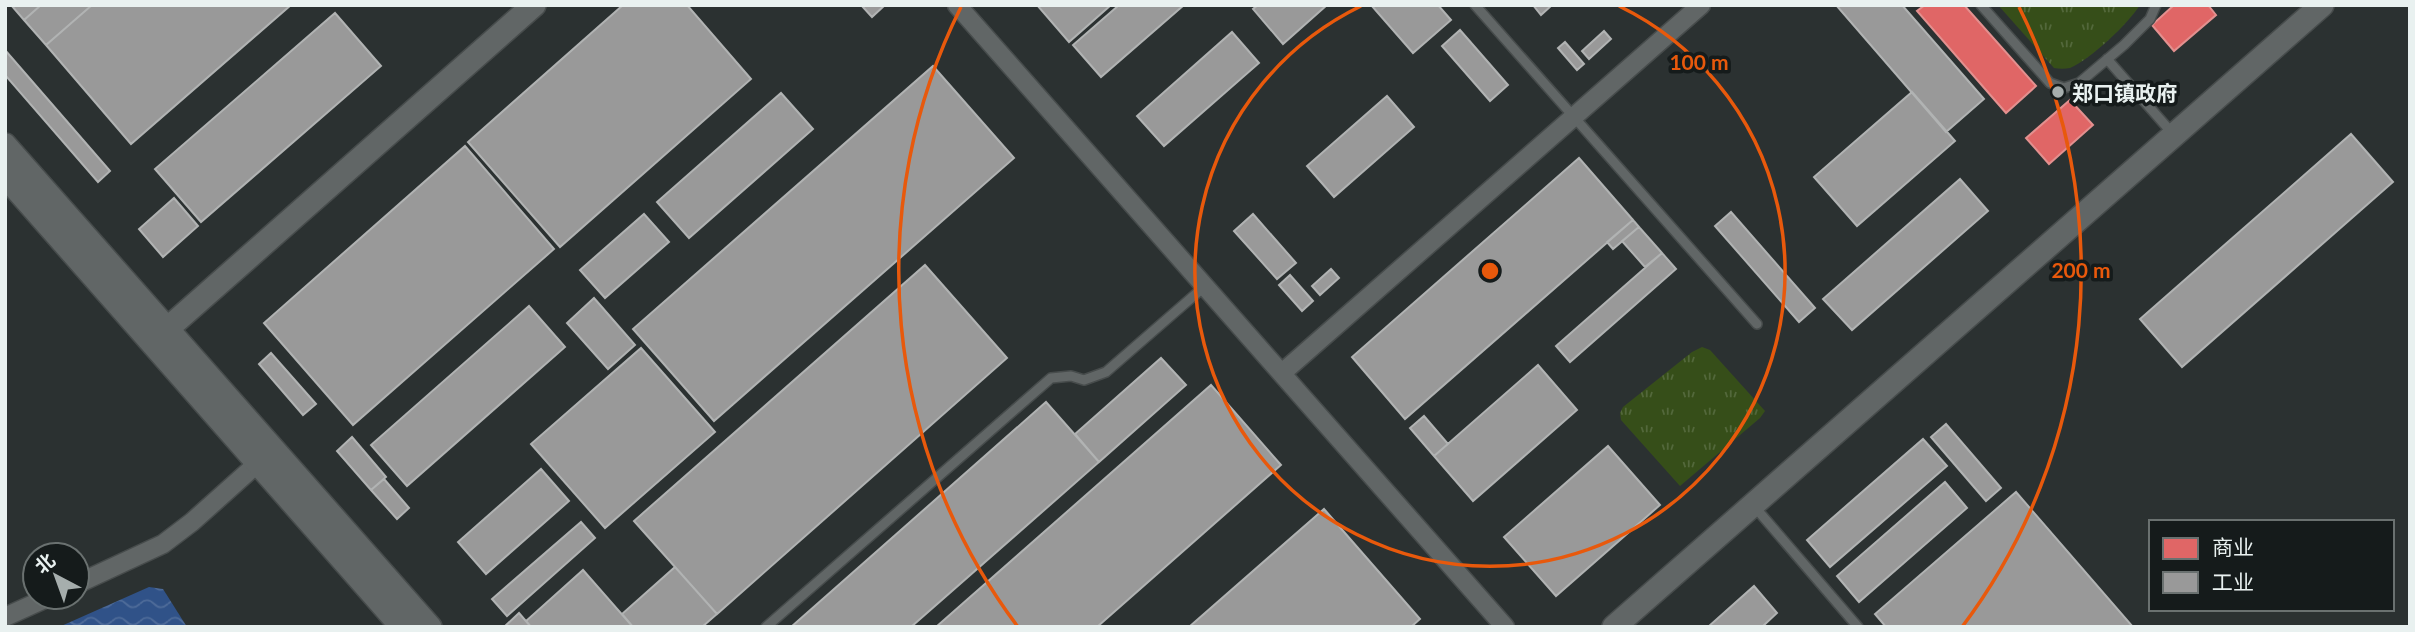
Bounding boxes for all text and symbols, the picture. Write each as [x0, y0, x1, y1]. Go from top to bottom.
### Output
text: 100 m [1669, 49, 1729, 74]
place label: 郑口镇政府 [2072, 80, 2177, 105]
marker: 郑口镇政府 [2050, 84, 2066, 100]
text: 200 m [2051, 257, 2111, 282]
centre of rings [1478, 259, 1502, 283]
legend [2149, 520, 2394, 611]
text: 商业 [2212, 534, 2254, 559]
north arrow [21, 541, 91, 611]
text: 北 [30, 548, 59, 578]
text: 工业 [2212, 569, 2254, 594]

